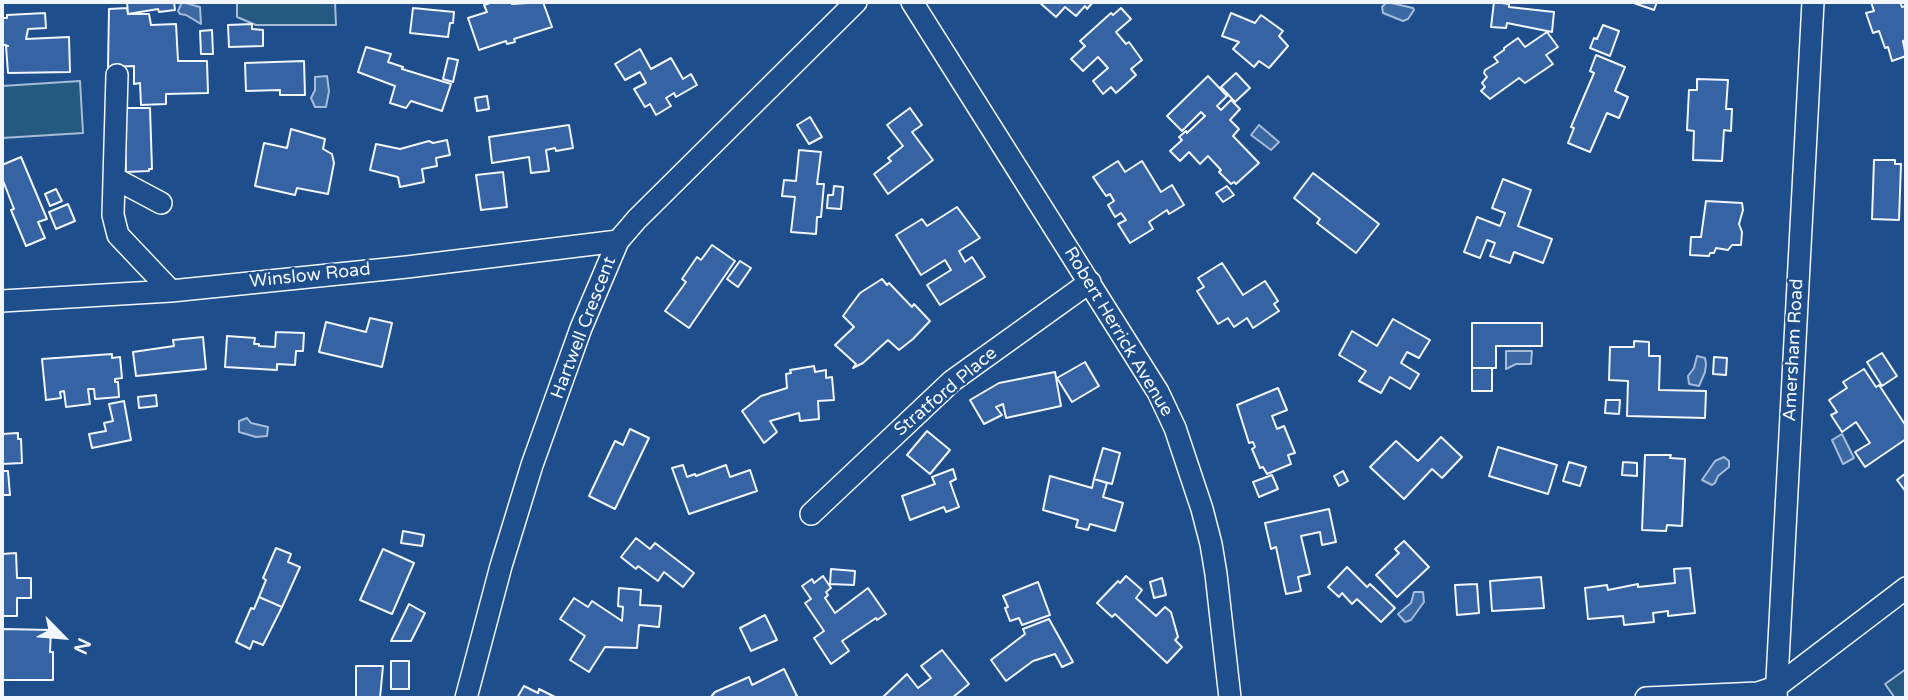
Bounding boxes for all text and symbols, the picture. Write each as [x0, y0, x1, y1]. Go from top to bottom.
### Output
street label: Robert Herrick Avenue [1059, 243, 1177, 421]
street label: Hartwell Crescent [547, 254, 621, 402]
street label: Winslow Road [248, 259, 372, 293]
street label: Amersham Road [1779, 278, 1809, 422]
street label: Stratford Place [890, 343, 1002, 441]
north arrow [28, 602, 98, 672]
text: N [69, 634, 95, 657]

